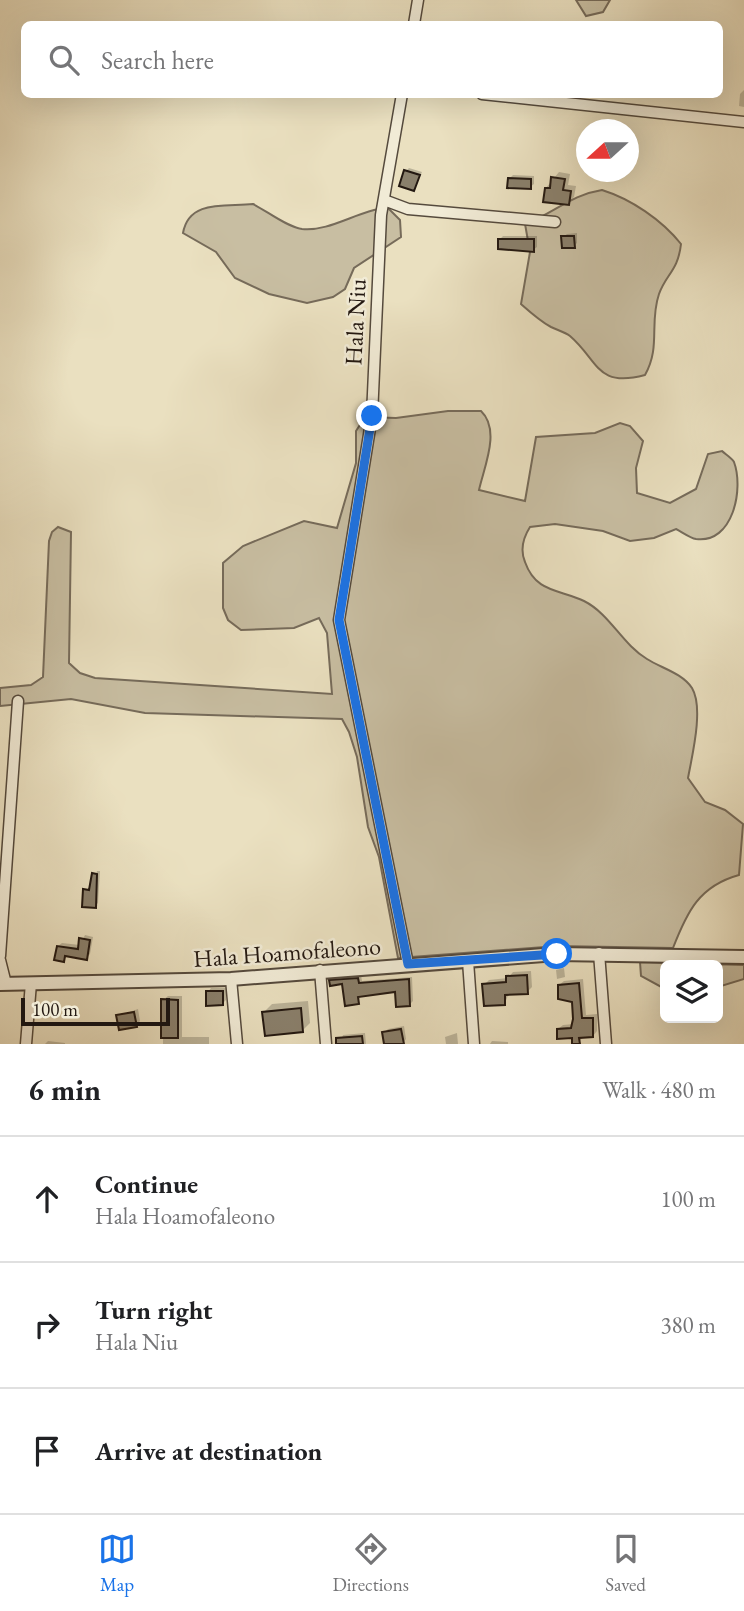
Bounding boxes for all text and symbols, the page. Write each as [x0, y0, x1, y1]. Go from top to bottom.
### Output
search box [21, 21, 723, 98]
icon: search [45, 41, 83, 79]
text: Search here [101, 43, 214, 77]
north arrow [576, 119, 639, 182]
street label: Hala Niu [337, 278, 373, 366]
route end [356, 400, 387, 431]
street label: Hala Hoamofaleono [192, 930, 382, 974]
route start [541, 938, 572, 969]
map controls [660, 960, 723, 1023]
button: layers [660, 960, 723, 1023]
scale bar [21, 995, 170, 1027]
text: 100 m [32, 997, 78, 1022]
text: 6 min [28, 1070, 101, 1109]
text: Walk · 480 m [602, 1075, 716, 1105]
text: Continue [95, 1167, 198, 1201]
icon: ahead [28, 1180, 66, 1218]
text: 100 m [660, 1184, 716, 1214]
text: Hala Hoamofaleono [95, 1201, 275, 1231]
text: Turn right [95, 1293, 213, 1327]
icon: right [28, 1306, 66, 1344]
text: 380 m [660, 1310, 716, 1340]
text: Hala Niu [95, 1327, 178, 1357]
icon: arrive [28, 1432, 66, 1470]
text: Arrive at destination [95, 1434, 322, 1468]
tab: Map [98, 1530, 136, 1597]
tab: Directions [332, 1530, 409, 1597]
tab: Saved [605, 1530, 646, 1597]

